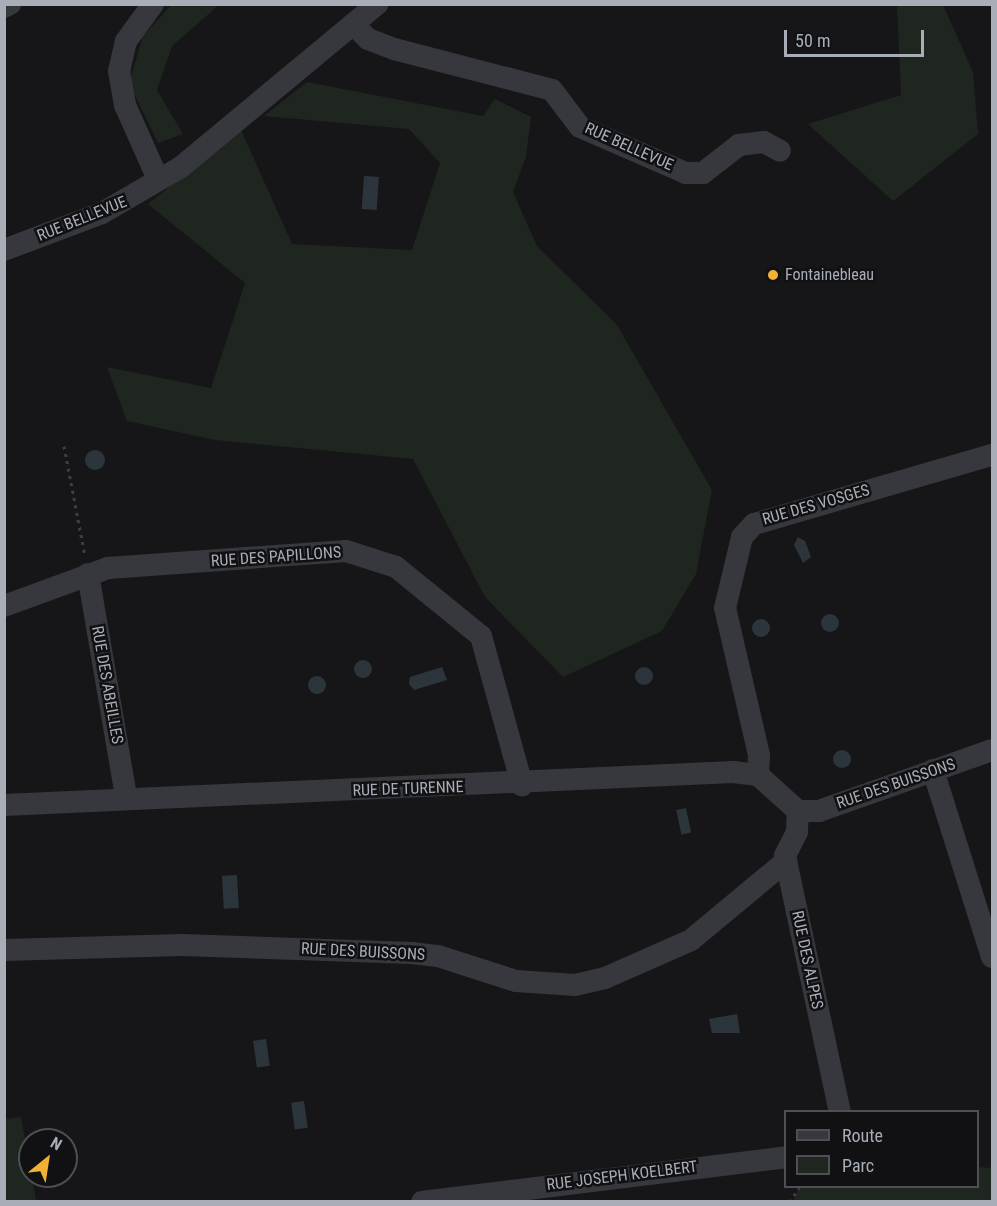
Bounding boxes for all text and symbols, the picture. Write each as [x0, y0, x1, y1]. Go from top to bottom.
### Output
scale bar [787, 18, 926, 56]
text: 50 m [795, 30, 830, 51]
street label: RUE BELLEVUE [582, 119, 676, 175]
street label: RUE BELLEVUE [34, 192, 130, 246]
place label: Fontainebleau [785, 265, 874, 285]
marker: Fontainebleau [766, 268, 780, 282]
street label: RUE DES VOSGES [760, 481, 872, 529]
street label: RUE DES PAPILLONS [210, 543, 342, 571]
street label: RUE DES ABEILLES [87, 624, 127, 746]
street label: RUE DES BUISSONS [834, 755, 958, 813]
street label: RUE DE TURENNE [352, 777, 464, 801]
street label: RUE DES ALPES [787, 909, 827, 1011]
street label: RUE DES BUISSONS [300, 939, 426, 965]
legend [784, 1110, 979, 1188]
text: Route [842, 1125, 883, 1146]
north arrow [18, 1128, 78, 1188]
text: N [47, 1133, 65, 1154]
text: Parc [842, 1155, 874, 1176]
street label: RUE JOSEPH KOELBERT [546, 1157, 698, 1195]

